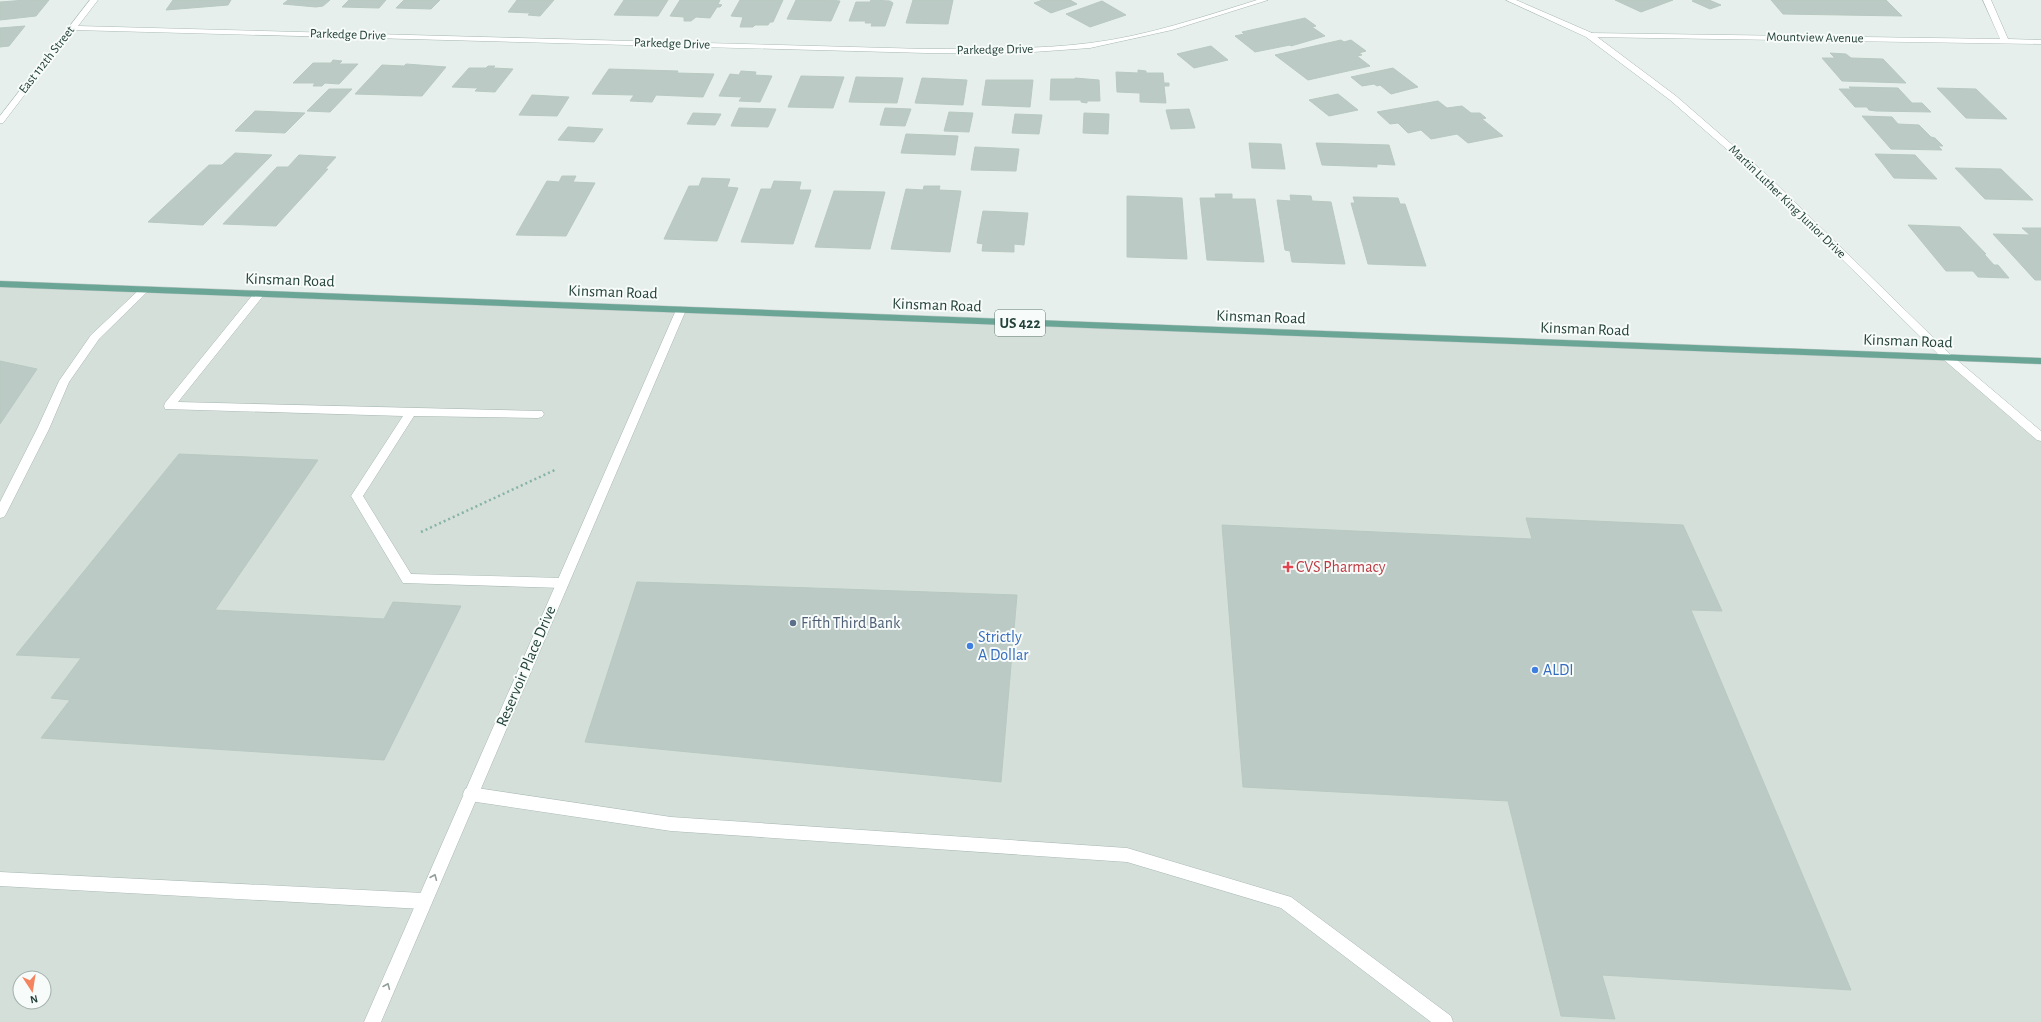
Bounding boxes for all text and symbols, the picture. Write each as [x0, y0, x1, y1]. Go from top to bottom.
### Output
street label: East 112th Street [17, 24, 77, 96]
street label: Parkedge Drive [310, 27, 386, 43]
street label: Mountview Avenue [1766, 31, 1864, 45]
street label: Parkedge Drive [634, 36, 710, 52]
street label: Parkedge Drive [957, 43, 1033, 57]
street label: Martin Luther King Junior Drive [1726, 143, 1848, 261]
street label: Kinsman Road [245, 270, 335, 290]
street label: Kinsman Road [568, 282, 658, 302]
street label: Kinsman Road [892, 295, 982, 315]
street label: Kinsman Road [1216, 307, 1306, 327]
road number: US 422 [995, 310, 1045, 336]
street label: Kinsman Road [1540, 319, 1630, 339]
street label: Kinsman Road [1863, 331, 1953, 351]
place label: CVS Pharmacy [1296, 559, 1386, 576]
marker: CVS Pharmacy [1283, 562, 1293, 572]
street label: Reservoir Place Drive [493, 603, 559, 729]
place label: Fifth Third Bank [801, 615, 901, 631]
marker: Fifth Third Bank [788, 618, 798, 628]
place label: Strictly A Dollar [978, 629, 1029, 663]
marker: Strictly A Dollar [965, 641, 975, 651]
place label: ALDI [1543, 662, 1574, 678]
marker: ALDI [1530, 665, 1540, 675]
one-way arrow [429, 873, 437, 880]
north arrow [12, 970, 52, 1010]
one-way arrow [382, 983, 390, 991]
text: N [29, 993, 39, 1005]

